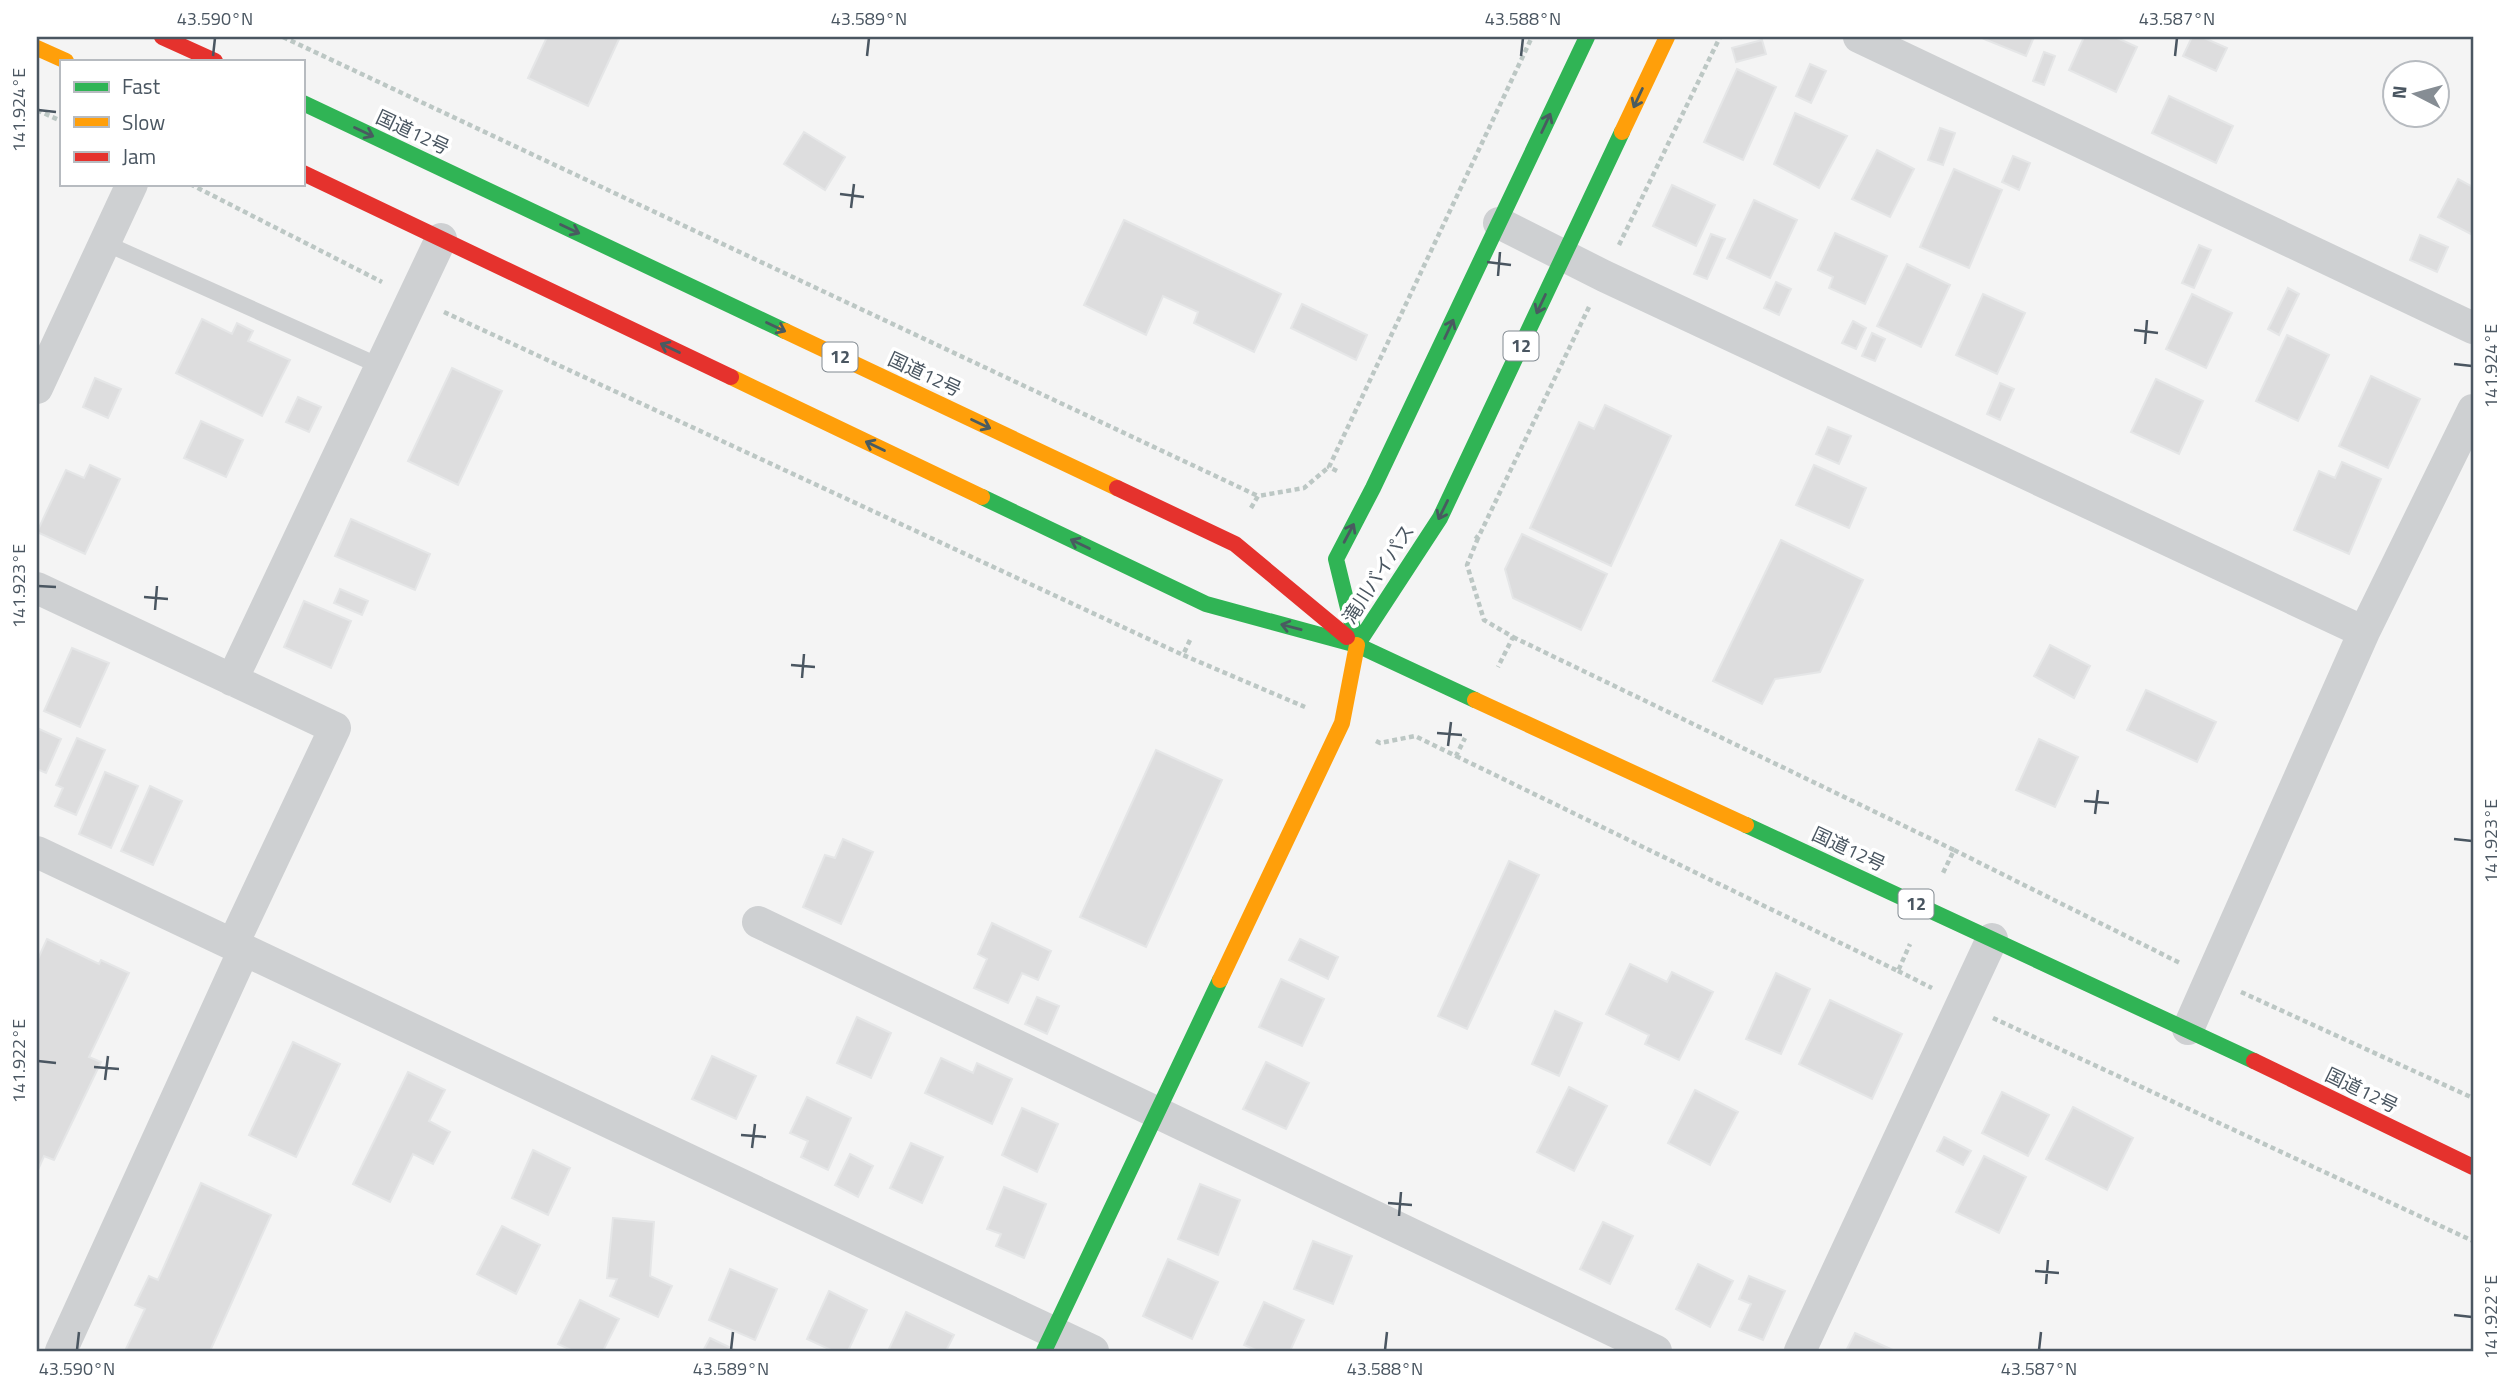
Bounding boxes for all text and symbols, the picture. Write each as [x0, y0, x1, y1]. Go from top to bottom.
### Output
text: 43.590°N [177, 5, 253, 32]
text: 43.589°N [831, 5, 907, 32]
text: 43.588°N [1485, 5, 1561, 32]
text: 43.587°N [2139, 5, 2215, 32]
legend [60, 60, 304, 186]
north arrow [2380, 60, 2450, 130]
text: 141.924°E [5, 68, 32, 152]
text: Fast [122, 70, 161, 102]
text: N [2383, 84, 2414, 100]
one-way arrow [1631, 87, 1644, 108]
street label: 国道12号 [372, 102, 455, 161]
text: Slow [122, 106, 165, 138]
one-way arrow [1540, 113, 1554, 134]
one-way arrow [353, 126, 375, 139]
text: Jam [122, 140, 156, 172]
one-way arrow [559, 223, 580, 237]
one-way arrow [1533, 293, 1547, 314]
one-way arrow [1442, 319, 1456, 340]
one-way arrow [765, 320, 786, 334]
text: 141.924°E [2477, 324, 2504, 408]
road number: 12 [1504, 332, 1538, 360]
one-way arrow [660, 341, 681, 354]
road number: 12 [822, 342, 858, 372]
street label: 国道12号 [884, 344, 967, 403]
one-way arrow [970, 418, 991, 431]
one-way arrow [865, 439, 886, 452]
one-way arrow [1436, 499, 1450, 519]
street label: 滝川バイパス [1334, 518, 1421, 629]
one-way arrow [1343, 523, 1357, 544]
one-way arrow [1070, 537, 1091, 550]
text: 141.923°E [5, 544, 32, 628]
one-way arrow [1280, 620, 1303, 633]
text: 141.923°E [2477, 799, 2504, 883]
street label: 国道12号 [1808, 819, 1891, 878]
road number: 12 [1898, 890, 1934, 918]
text: 141.922°E [5, 1019, 32, 1103]
street label: 国道12号 [2321, 1059, 2404, 1120]
text: 141.922°E [2477, 1275, 2504, 1359]
text: 43.590°N [39, 1355, 115, 1382]
text: 43.589°N [693, 1355, 769, 1382]
text: 43.588°N [1347, 1355, 1423, 1382]
text: 43.587°N [2001, 1355, 2077, 1382]

